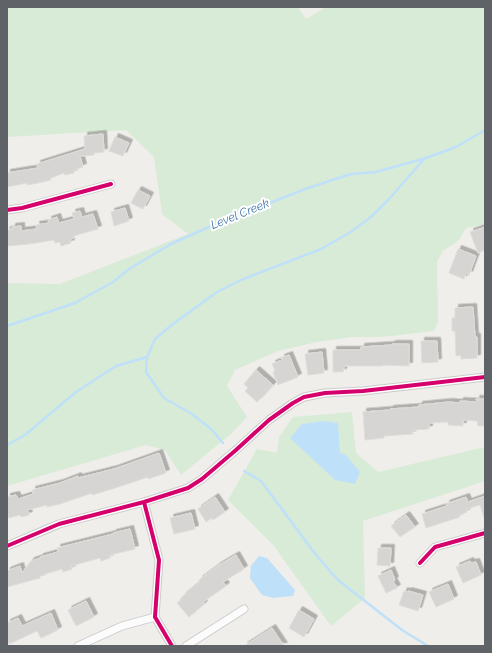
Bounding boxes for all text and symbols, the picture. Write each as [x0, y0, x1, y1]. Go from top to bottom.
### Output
water label: Level Creek [209, 196, 272, 232]

